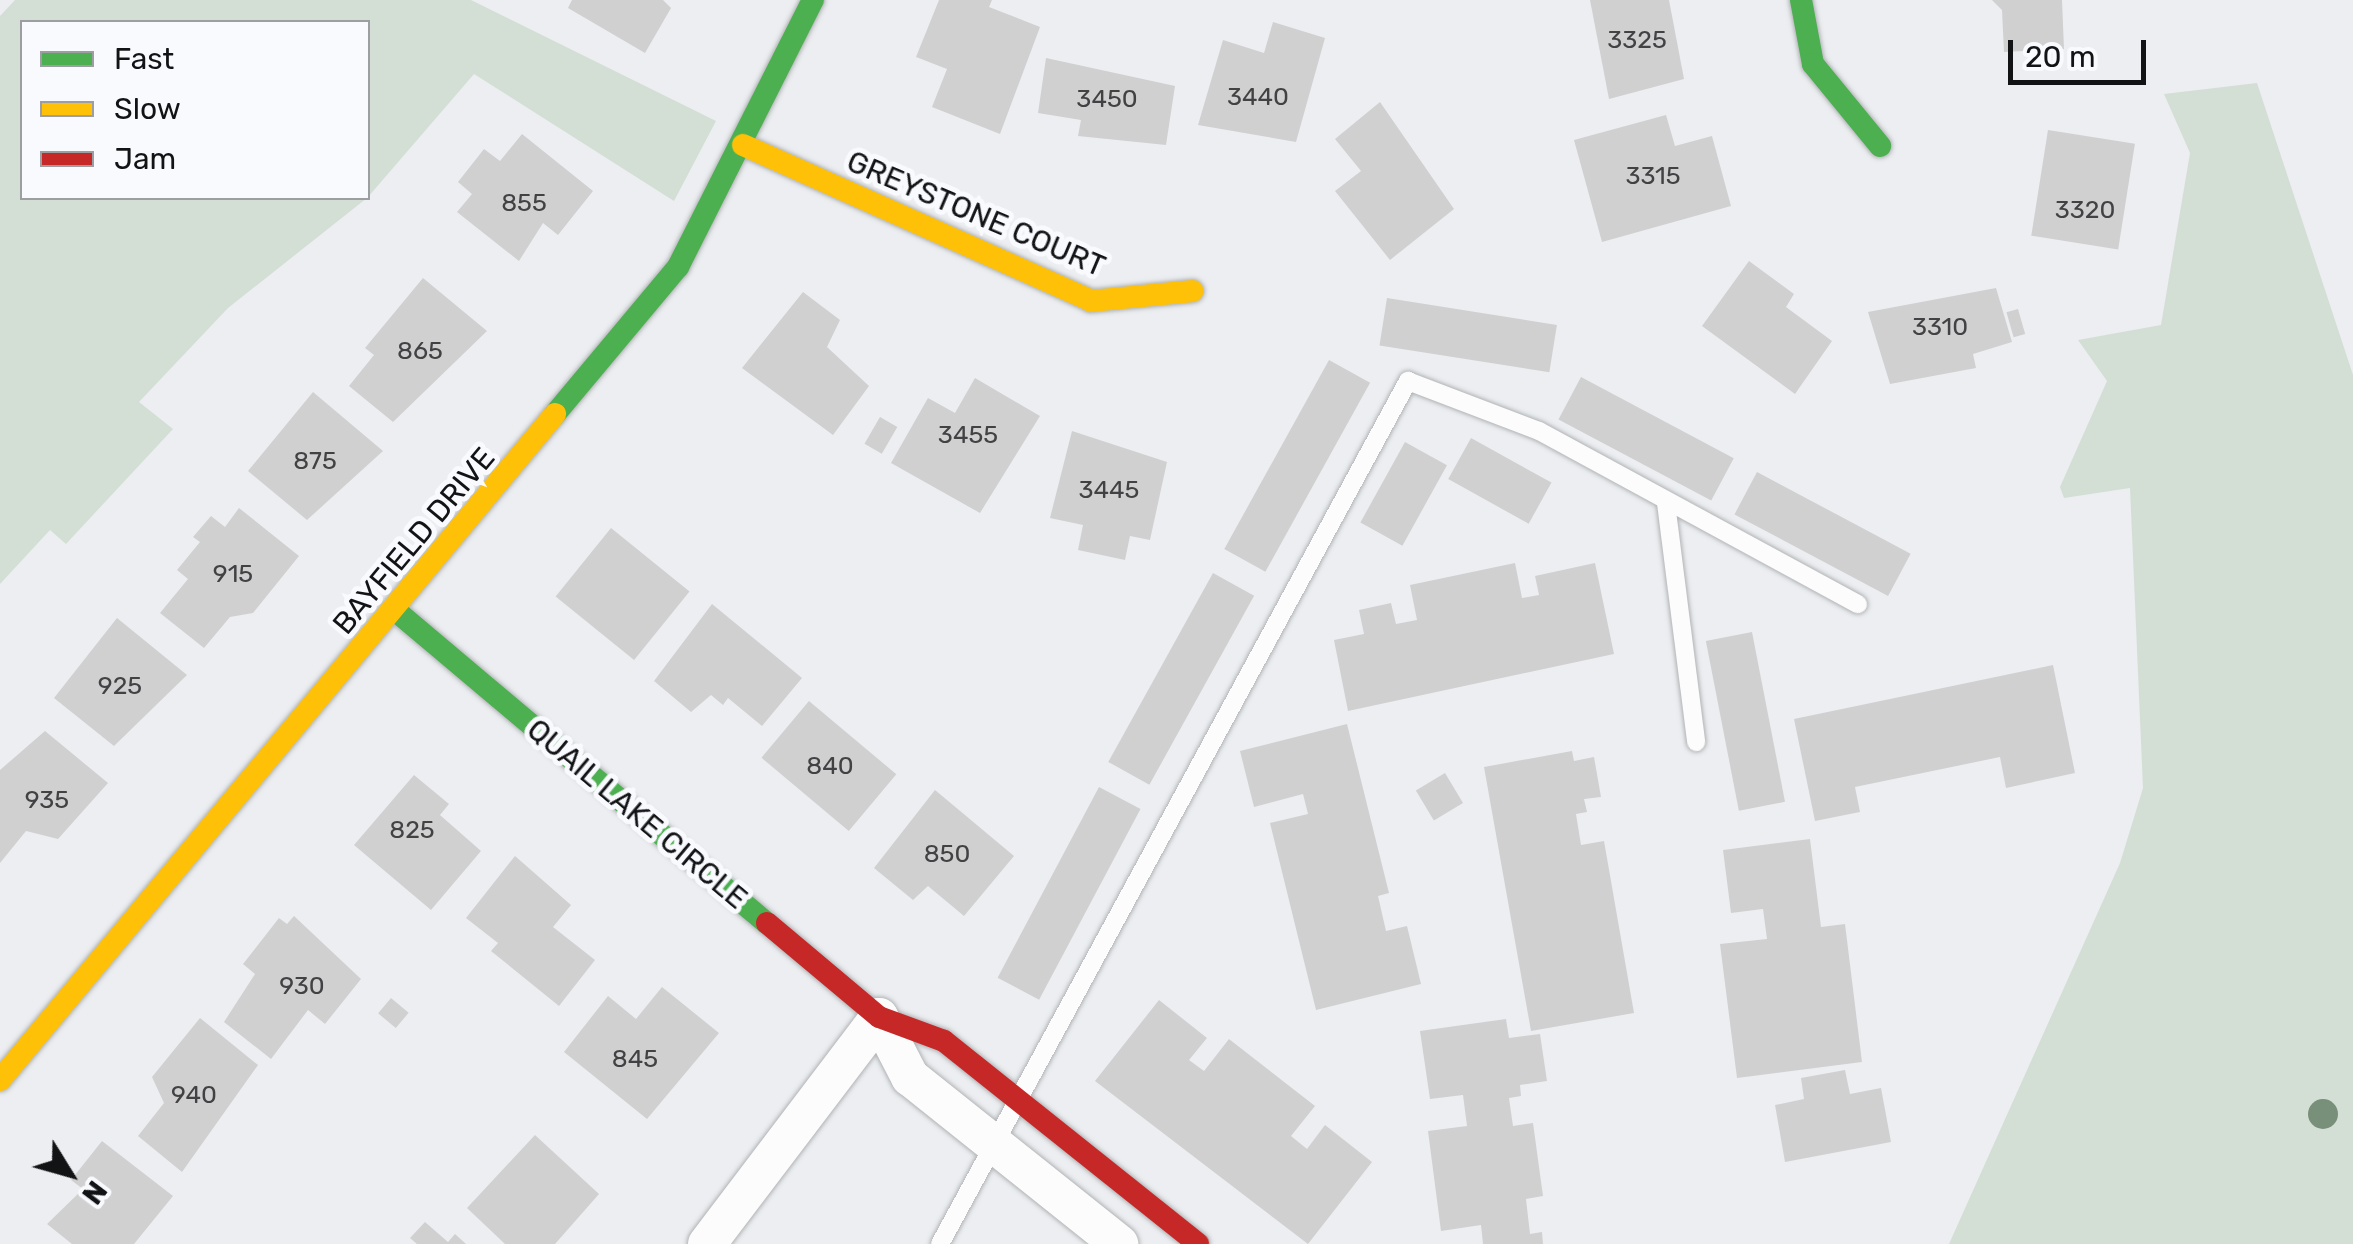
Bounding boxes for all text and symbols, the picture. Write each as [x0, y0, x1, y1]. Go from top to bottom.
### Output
legend [20, 20, 370, 200]
scale bar [2013, 20, 2150, 82]
house number: 3325 [1607, 25, 1667, 55]
text: 20 m [2025, 39, 2096, 75]
text: Fast [114, 41, 174, 77]
house number: 3440 [1227, 82, 1289, 112]
house number: 3450 [1076, 84, 1138, 114]
text: Slow [114, 91, 181, 127]
text: Jam [114, 141, 176, 177]
street label: GREYSTONE COURT [841, 143, 1111, 285]
house number: 3315 [1625, 161, 1681, 191]
house number: 855 [501, 188, 547, 218]
house number: 3320 [2055, 195, 2115, 225]
house number: 3310 [1912, 312, 1968, 342]
house number: 865 [397, 336, 443, 366]
house number: 3455 [938, 420, 998, 450]
street label: BAYFIELD DRIVE [326, 440, 502, 642]
house number: 875 [293, 446, 337, 476]
house number: 3445 [1079, 475, 1139, 505]
house number: 915 [213, 559, 253, 589]
house number: 925 [98, 671, 142, 701]
street label: QUAIL LAKE CIRCLE [519, 711, 755, 917]
house number: 840 [806, 751, 854, 781]
house number: 935 [25, 785, 69, 815]
house number: 825 [389, 815, 435, 845]
house number: 850 [924, 839, 970, 869]
house number: 930 [279, 971, 325, 1001]
house number: 845 [612, 1044, 658, 1074]
house number: 940 [171, 1080, 217, 1110]
north arrow [20, 1124, 120, 1224]
text: N [75, 1174, 114, 1210]

